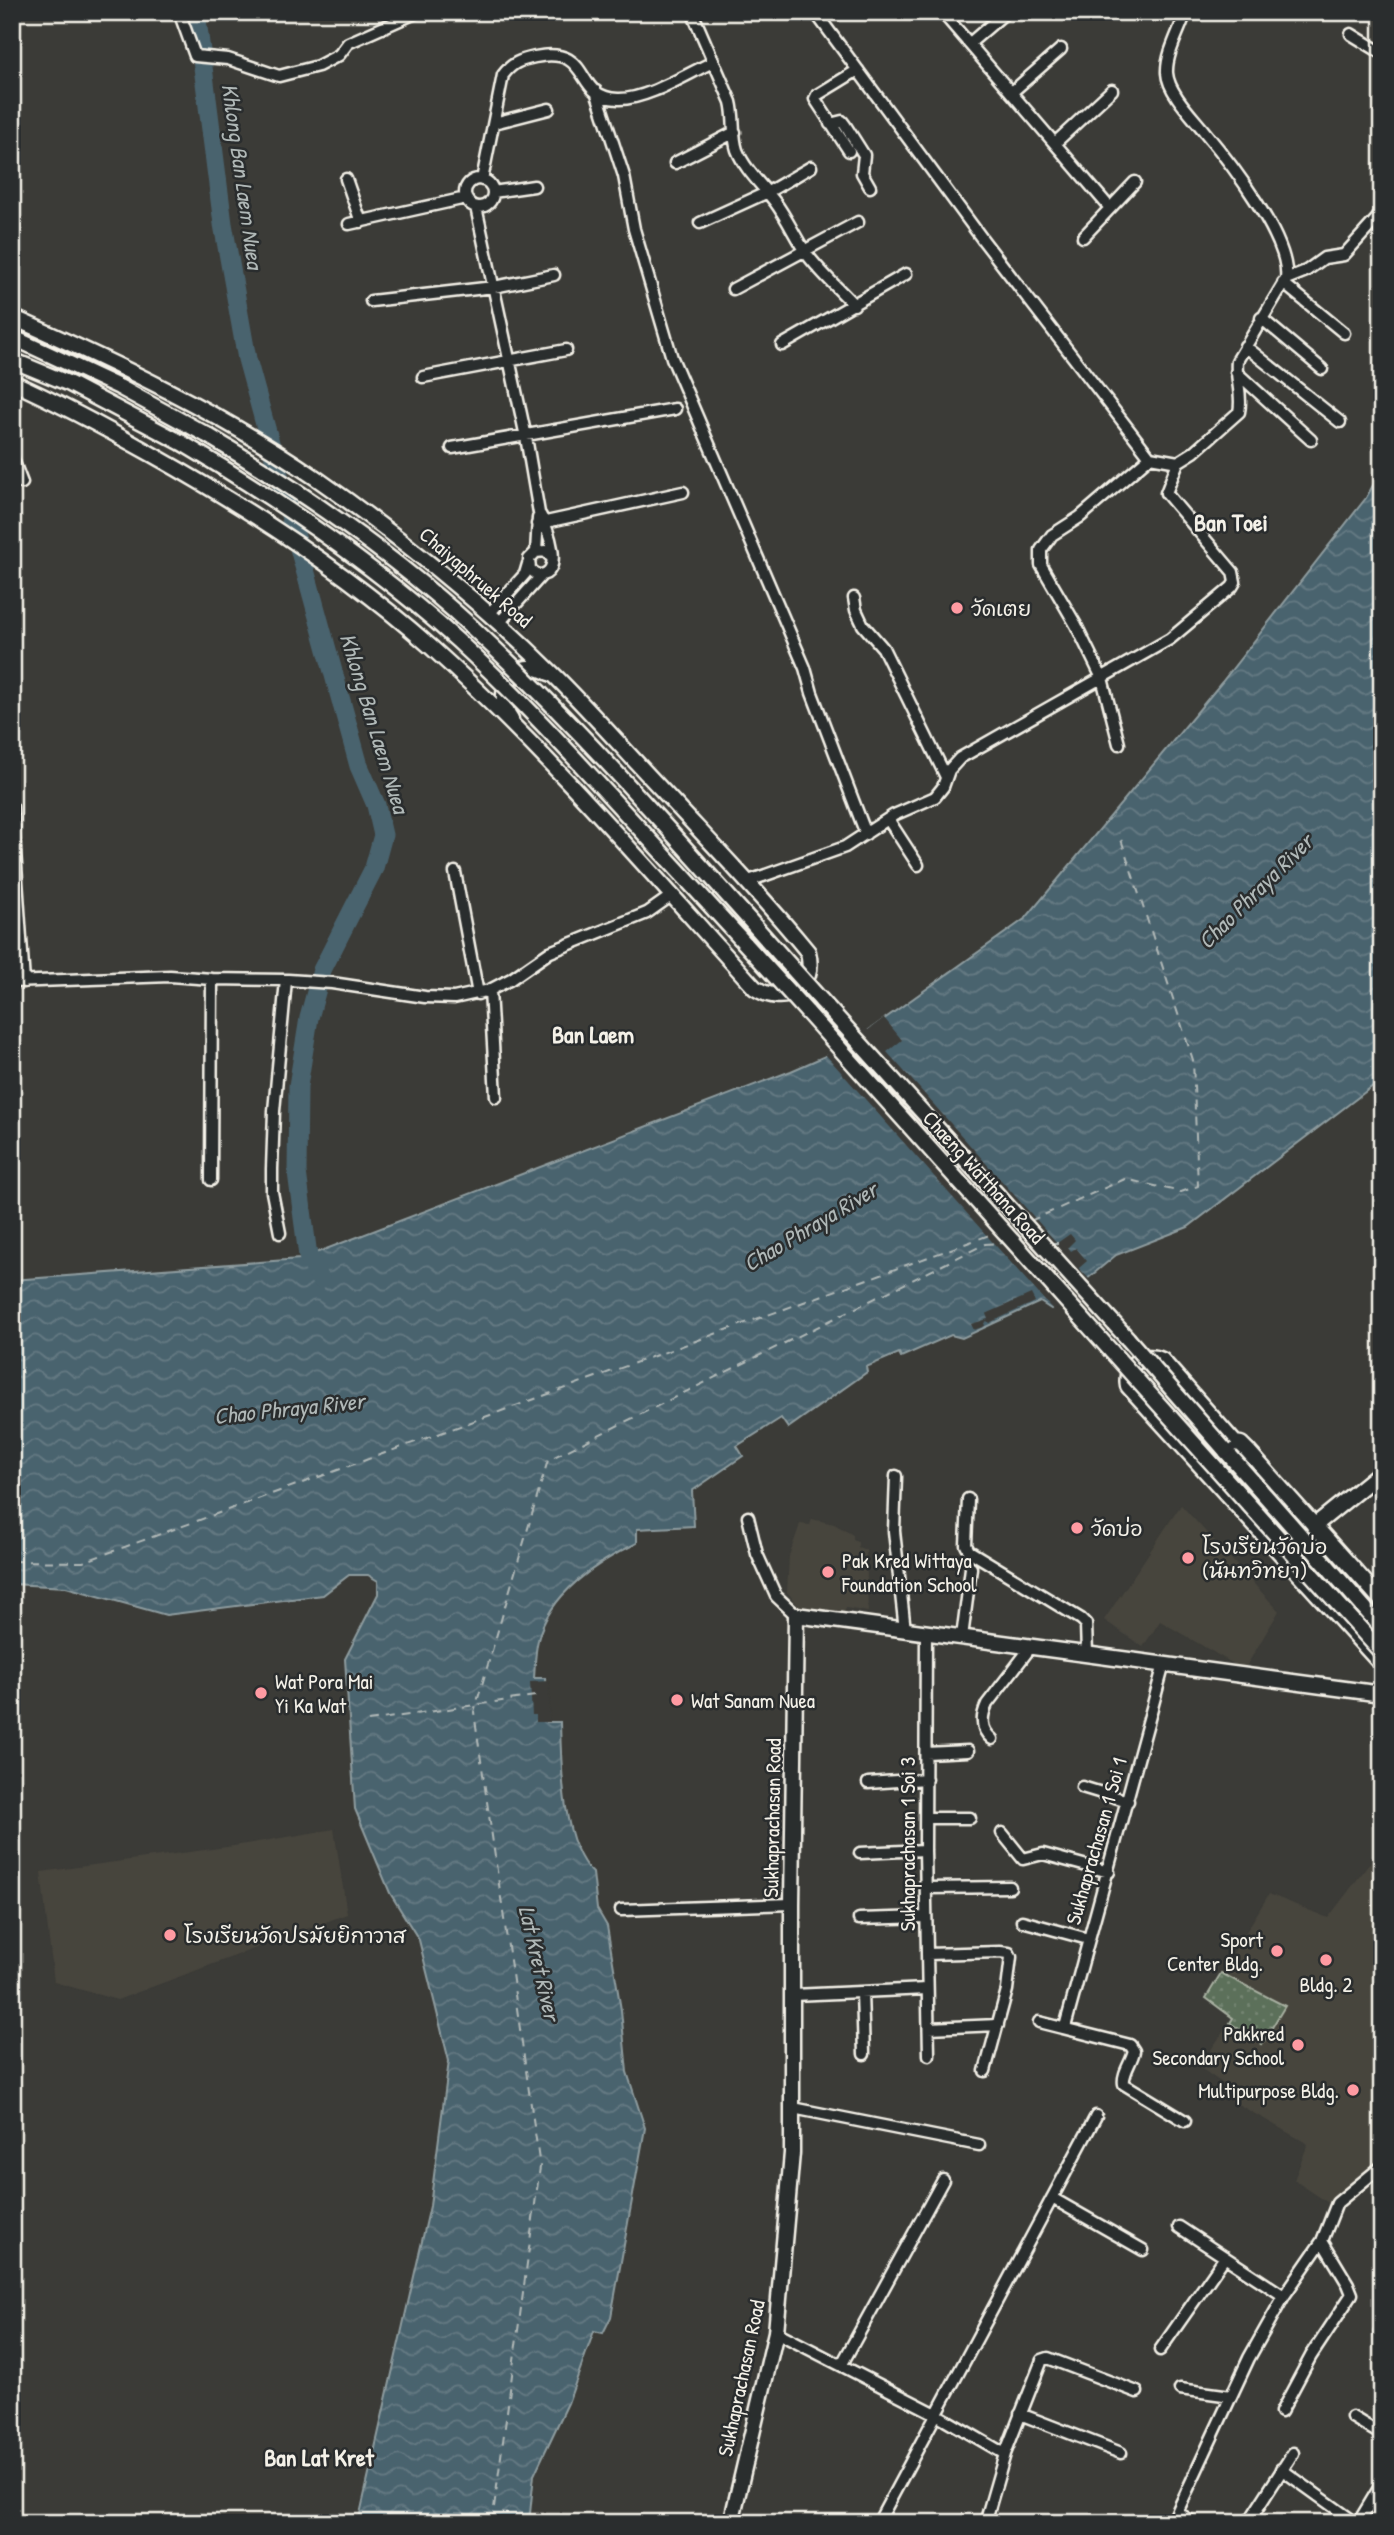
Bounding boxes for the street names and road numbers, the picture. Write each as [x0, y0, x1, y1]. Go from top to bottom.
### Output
street label: Chaiyaphruek Road [413, 520, 539, 634]
street label: Chaeng Watthana Road [916, 1104, 1052, 1250]
street label: Sukhaprachasan Road [756, 1738, 788, 1898]
street label: Sukhaprachasan 1 Soi 1 [1058, 1754, 1134, 1928]
street label: Sukhaprachasan 1 Soi 3 [893, 1757, 922, 1931]
street label: Sukhaprachasan Road [710, 2297, 772, 2459]

